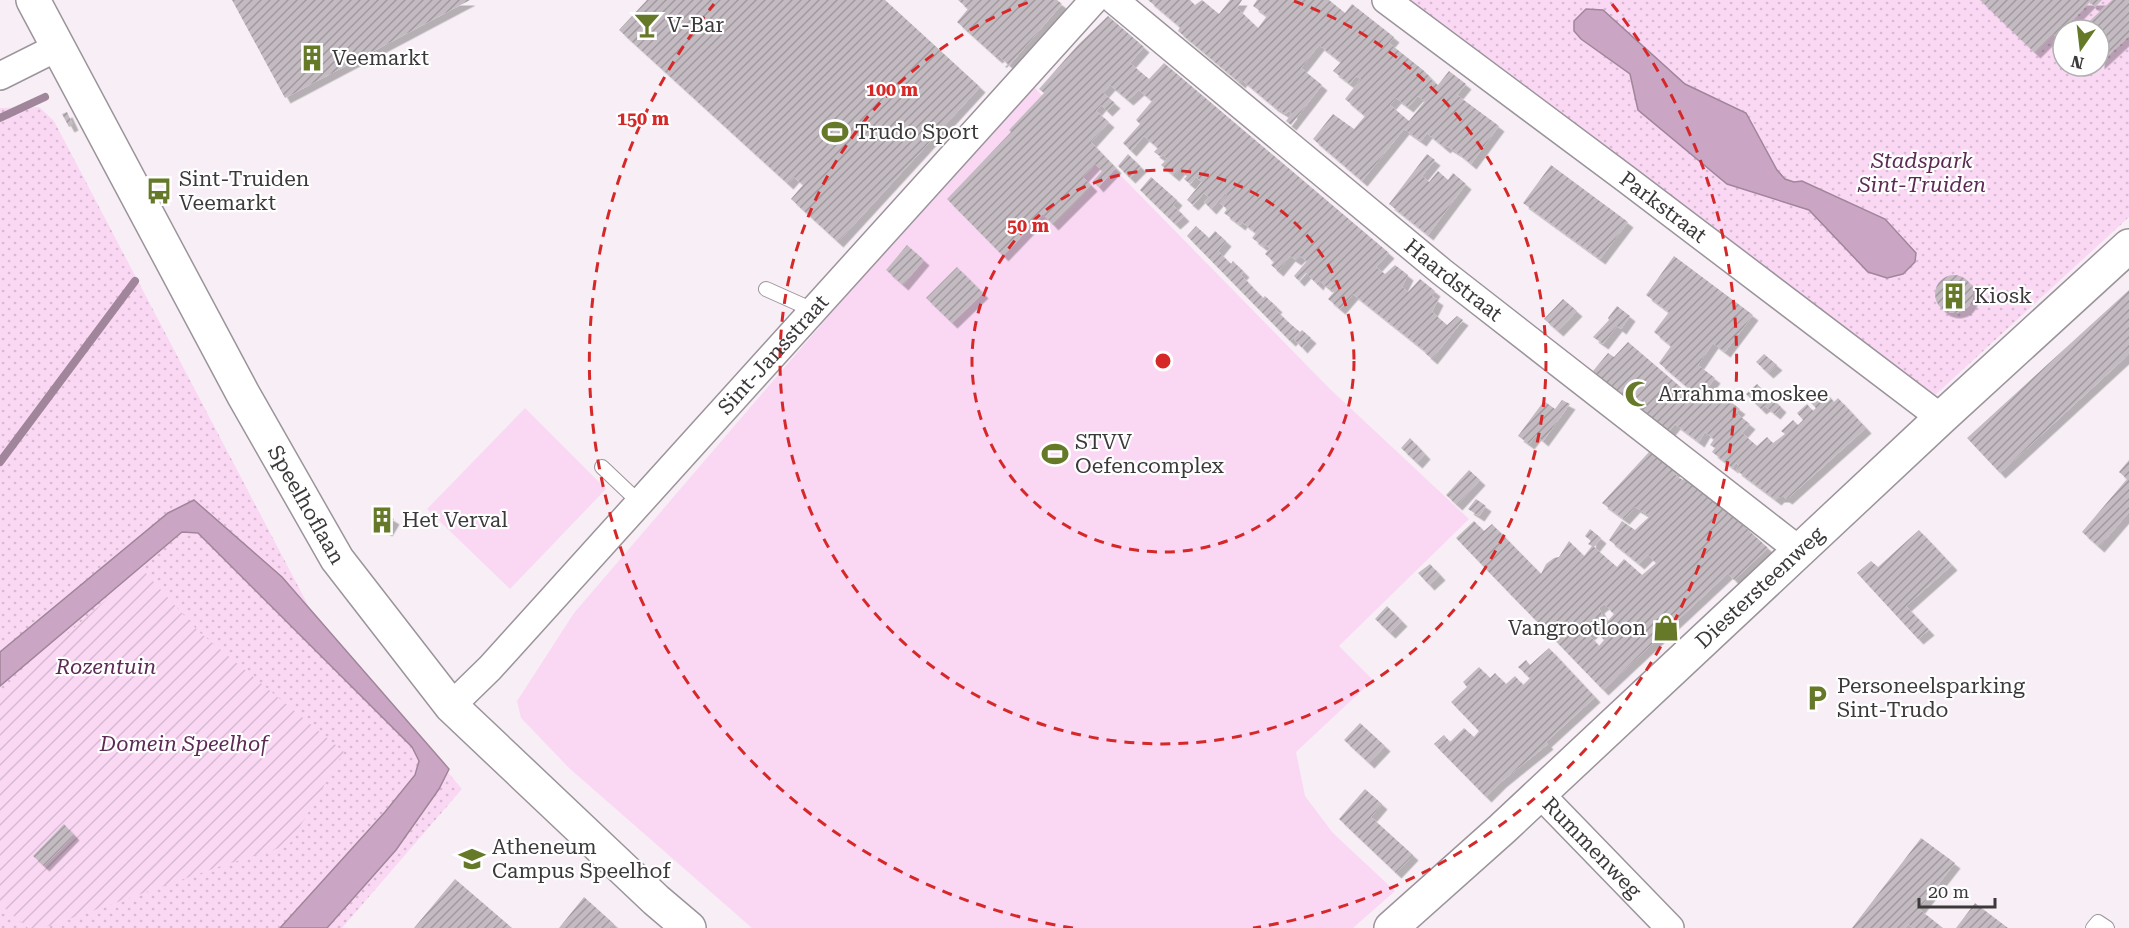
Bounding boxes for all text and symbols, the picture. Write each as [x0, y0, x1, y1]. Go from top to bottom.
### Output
bar icon: V-Bar [632, 10, 662, 40]
place label: V-Bar [667, 13, 724, 37]
north arrow [2051, 18, 2111, 78]
building icon: Veemarkt [297, 43, 327, 73]
place label: Veemarkt [332, 46, 429, 70]
text: N [2069, 51, 2086, 73]
text: 100 m [866, 79, 919, 100]
text: 150 m [617, 108, 670, 129]
sports icon: Trudo Sport [820, 117, 850, 147]
place label: Trudo Sport [855, 120, 979, 144]
park label: Stadspark Sint-Truiden [1857, 149, 1986, 197]
place label: Sint-Truiden Veemarkt [179, 167, 310, 215]
street label: Parkstraat [1615, 167, 1711, 248]
bus stop icon: Sint-Truiden Veemarkt [144, 176, 174, 206]
text: 50 m [1007, 215, 1050, 236]
street label: Haardstraat [1400, 234, 1507, 326]
building icon: Kiosk [1939, 281, 1969, 311]
place label: Kiosk [1974, 284, 2032, 308]
street label: Sint-Jansstraat [713, 290, 834, 419]
centre of rings [1153, 351, 1173, 371]
mosque icon: Arrahma moskee [1623, 379, 1653, 409]
place label: Arrahma moskee [1658, 382, 1828, 406]
place label: STVV Oefencomplex [1075, 430, 1224, 478]
sports icon: STVV Oefencomplex [1040, 439, 1070, 469]
street label: Speelhoflaan [263, 441, 350, 569]
building icon: Het Verval [367, 505, 397, 535]
place label: Het Verval [402, 508, 508, 532]
street label: Diestersteenweg [1691, 522, 1829, 653]
shop icon: Vangrootloon [1651, 613, 1681, 643]
place label: Vangrootloon [1508, 616, 1646, 640]
park label: Rozentuin [55, 655, 156, 679]
place label: Personeelsparking Sint-Trudo [1837, 674, 2025, 722]
parking icon: Personeelsparking Sint-Trudo [1802, 683, 1832, 713]
park label: Domein Speelhof [99, 732, 270, 756]
street label: Rummenweg [1538, 792, 1646, 903]
place label: Atheneum Campus Speelhof [492, 835, 671, 883]
school or university icon: Atheneum Campus Speelhof [457, 844, 487, 874]
scale bar [1919, 871, 1996, 909]
text: 20 m [1928, 881, 1969, 902]

